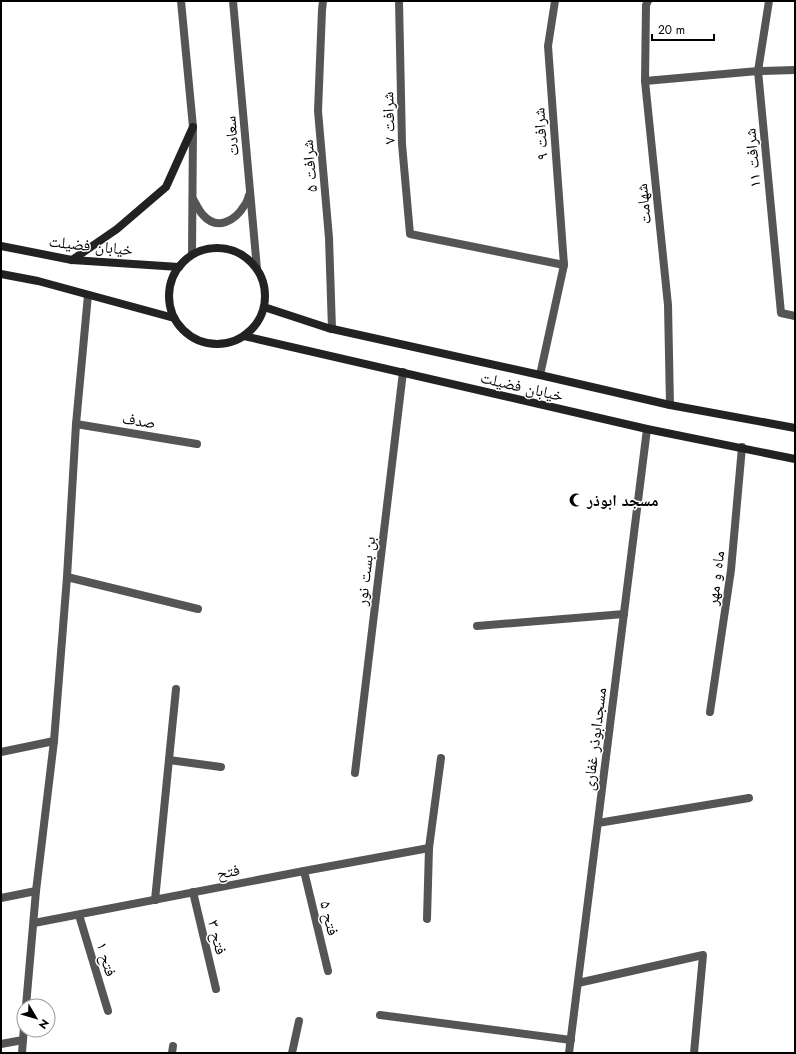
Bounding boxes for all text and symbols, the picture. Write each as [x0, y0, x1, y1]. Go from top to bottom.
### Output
scale bar [652, 16, 714, 42]
text: 20 m [658, 21, 685, 39]
street label: شرافت ۷ [376, 91, 401, 145]
street label: شرافت ۹ [527, 107, 554, 161]
street label: سعادت [218, 115, 245, 157]
street label: شرافت ۱۱ [738, 127, 767, 189]
street label: شرافت ۵ [296, 139, 323, 193]
street label: شهامت [630, 182, 657, 226]
street label: خیابان فضیلت [48, 230, 134, 261]
street label: خیابان فضیلت [478, 366, 566, 407]
street label: صدف [120, 406, 157, 434]
place label: مسجد ابوذر [586, 489, 659, 512]
mosque icon: مسجد ابوذر [568, 492, 584, 508]
street label: بن بست نور [350, 535, 381, 608]
street label: ماه و مهر [701, 549, 730, 608]
street label: مسجدابوذر غفاری [577, 686, 612, 792]
street label: فتح [215, 858, 242, 885]
street label: فتح ۵ [314, 898, 345, 938]
street label: فتح ۳ [202, 917, 233, 957]
street label: فتح ۱ [90, 939, 123, 979]
north arrow [16, 998, 56, 1038]
text: N [35, 1016, 53, 1033]

